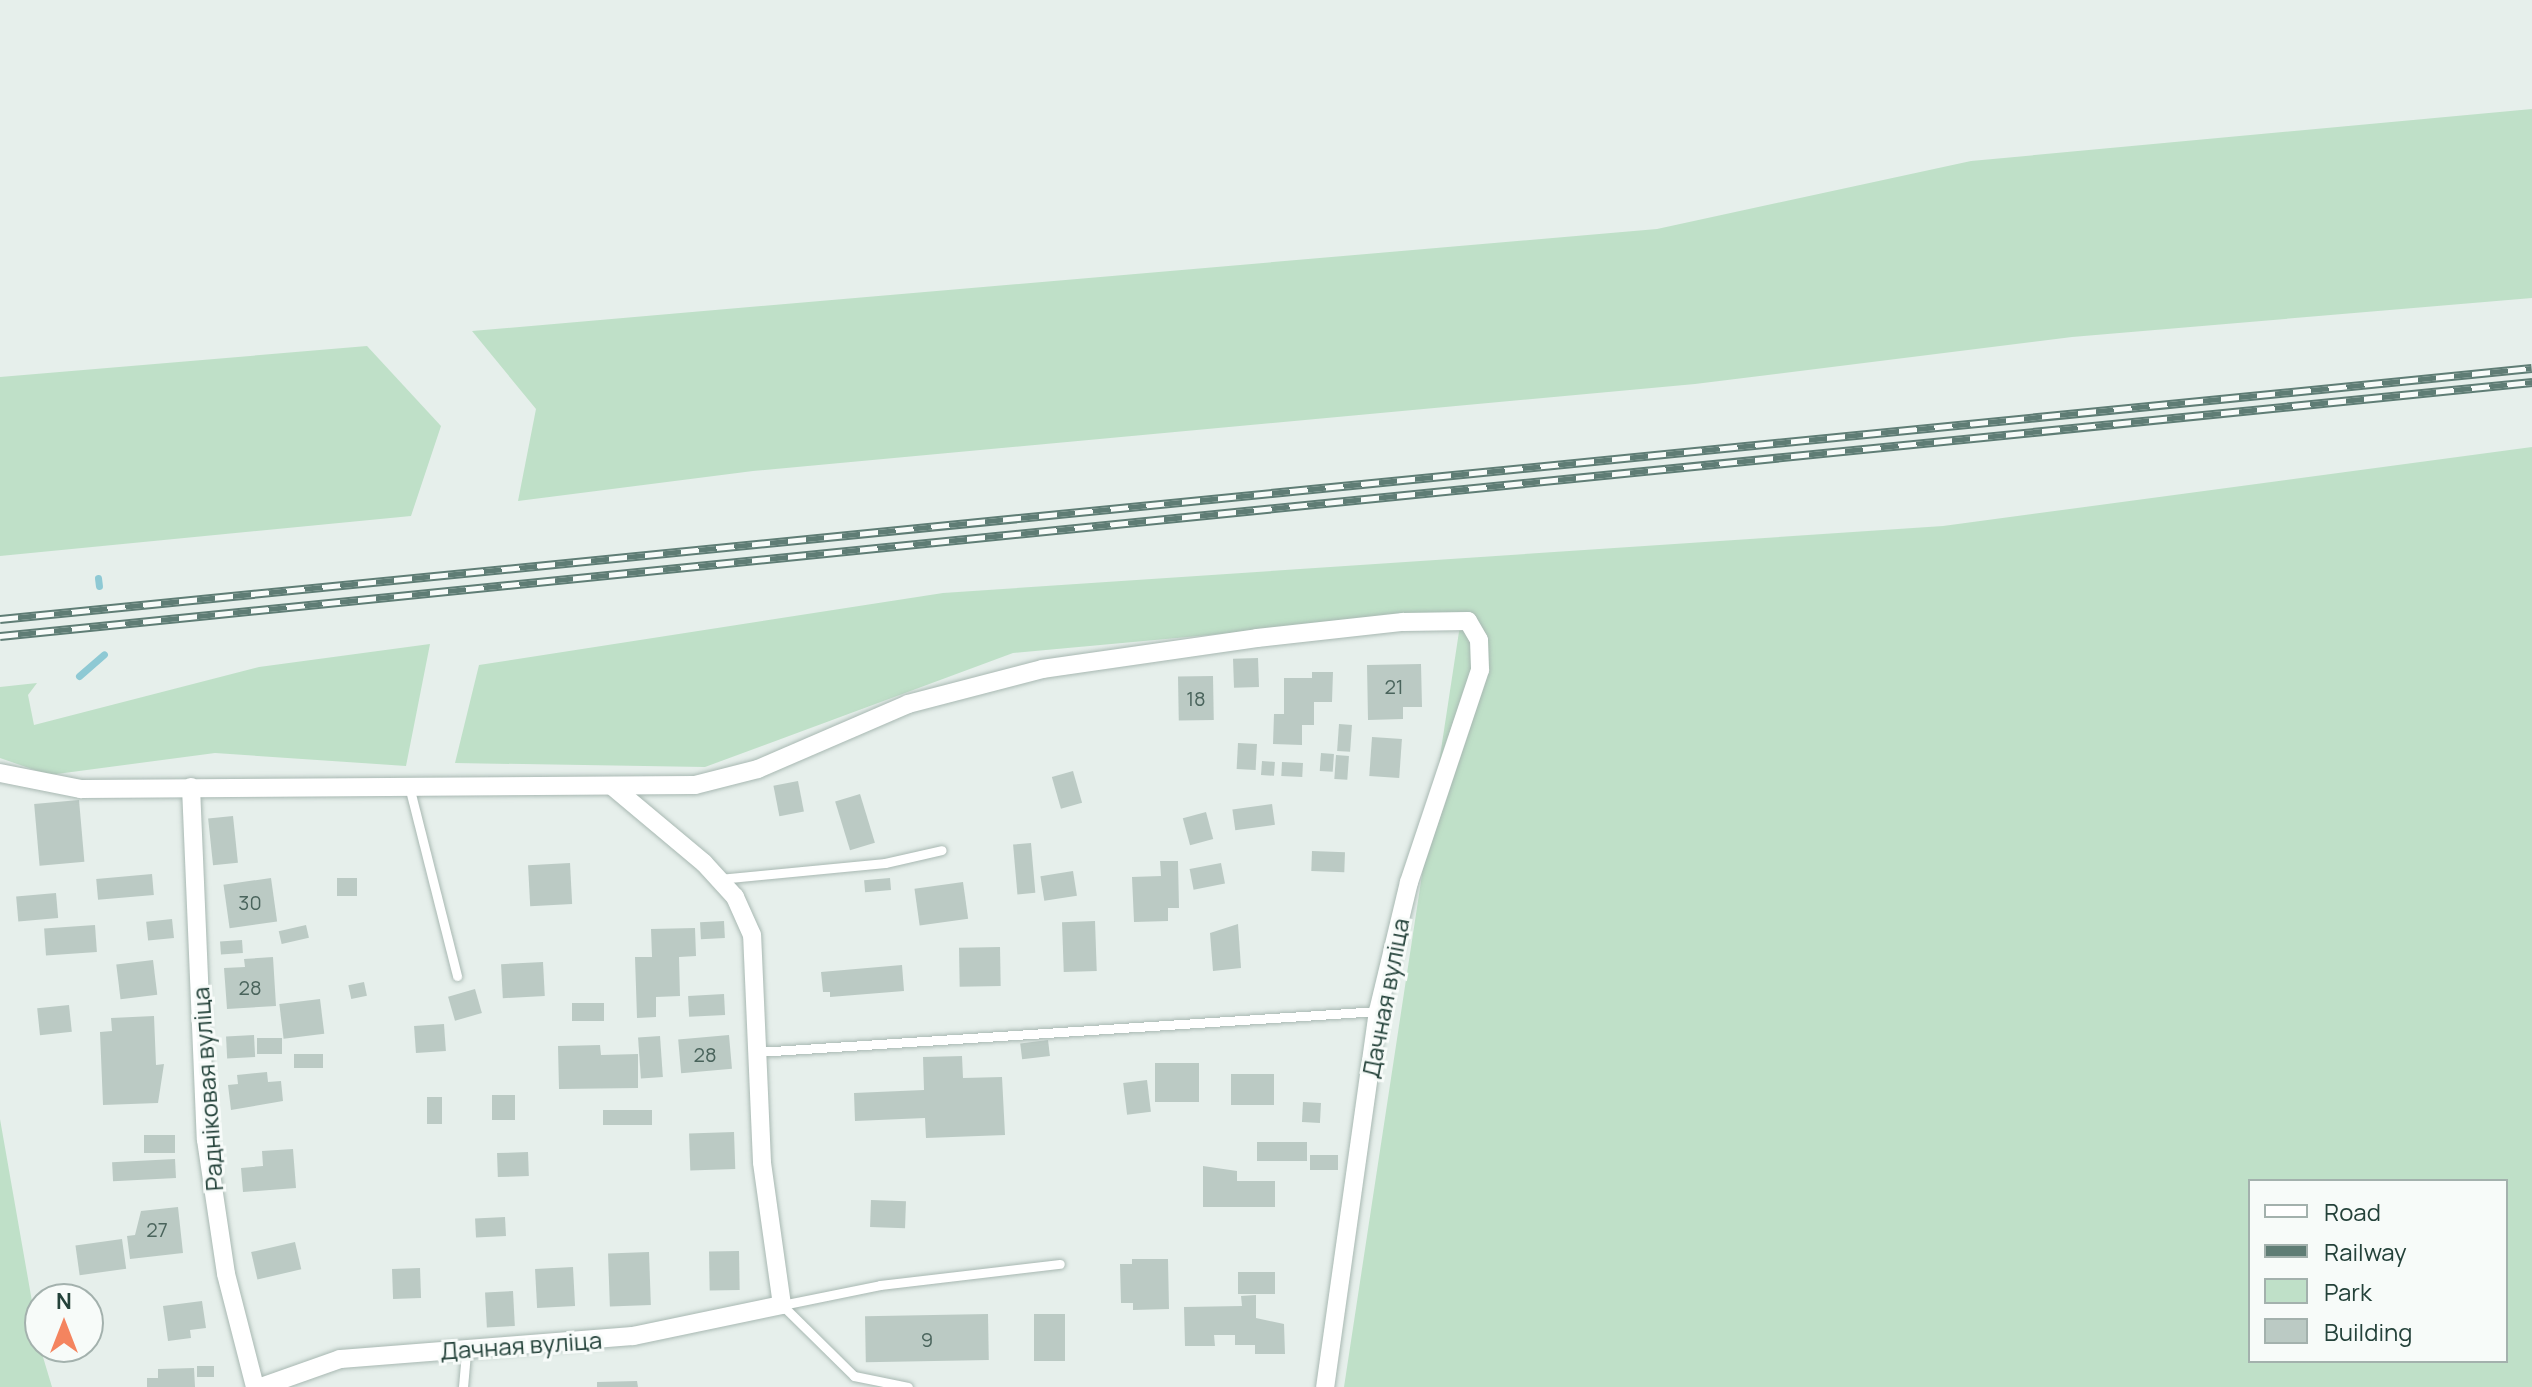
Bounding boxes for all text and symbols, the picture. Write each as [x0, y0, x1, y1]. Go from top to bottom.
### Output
house number: 21 [1384, 674, 1404, 698]
house number: 18 [1186, 686, 1206, 710]
house number: 30 [238, 890, 262, 914]
street label: Дачная вуліца [1355, 916, 1415, 1080]
house number: 28 [238, 975, 262, 999]
street label: Радніковая вуліца [185, 986, 229, 1192]
house number: 28 [693, 1042, 717, 1066]
legend [2248, 1179, 2508, 1363]
text: Road [2324, 1195, 2381, 1228]
house number: 27 [146, 1217, 168, 1241]
text: Railway [2324, 1235, 2407, 1268]
text: Park [2324, 1275, 2372, 1308]
north arrow [24, 1283, 104, 1363]
text: N [56, 1286, 72, 1316]
text: Building [2324, 1315, 2412, 1348]
street label: Дачная вуліца [439, 1325, 603, 1365]
house number: 9 [921, 1327, 933, 1351]

